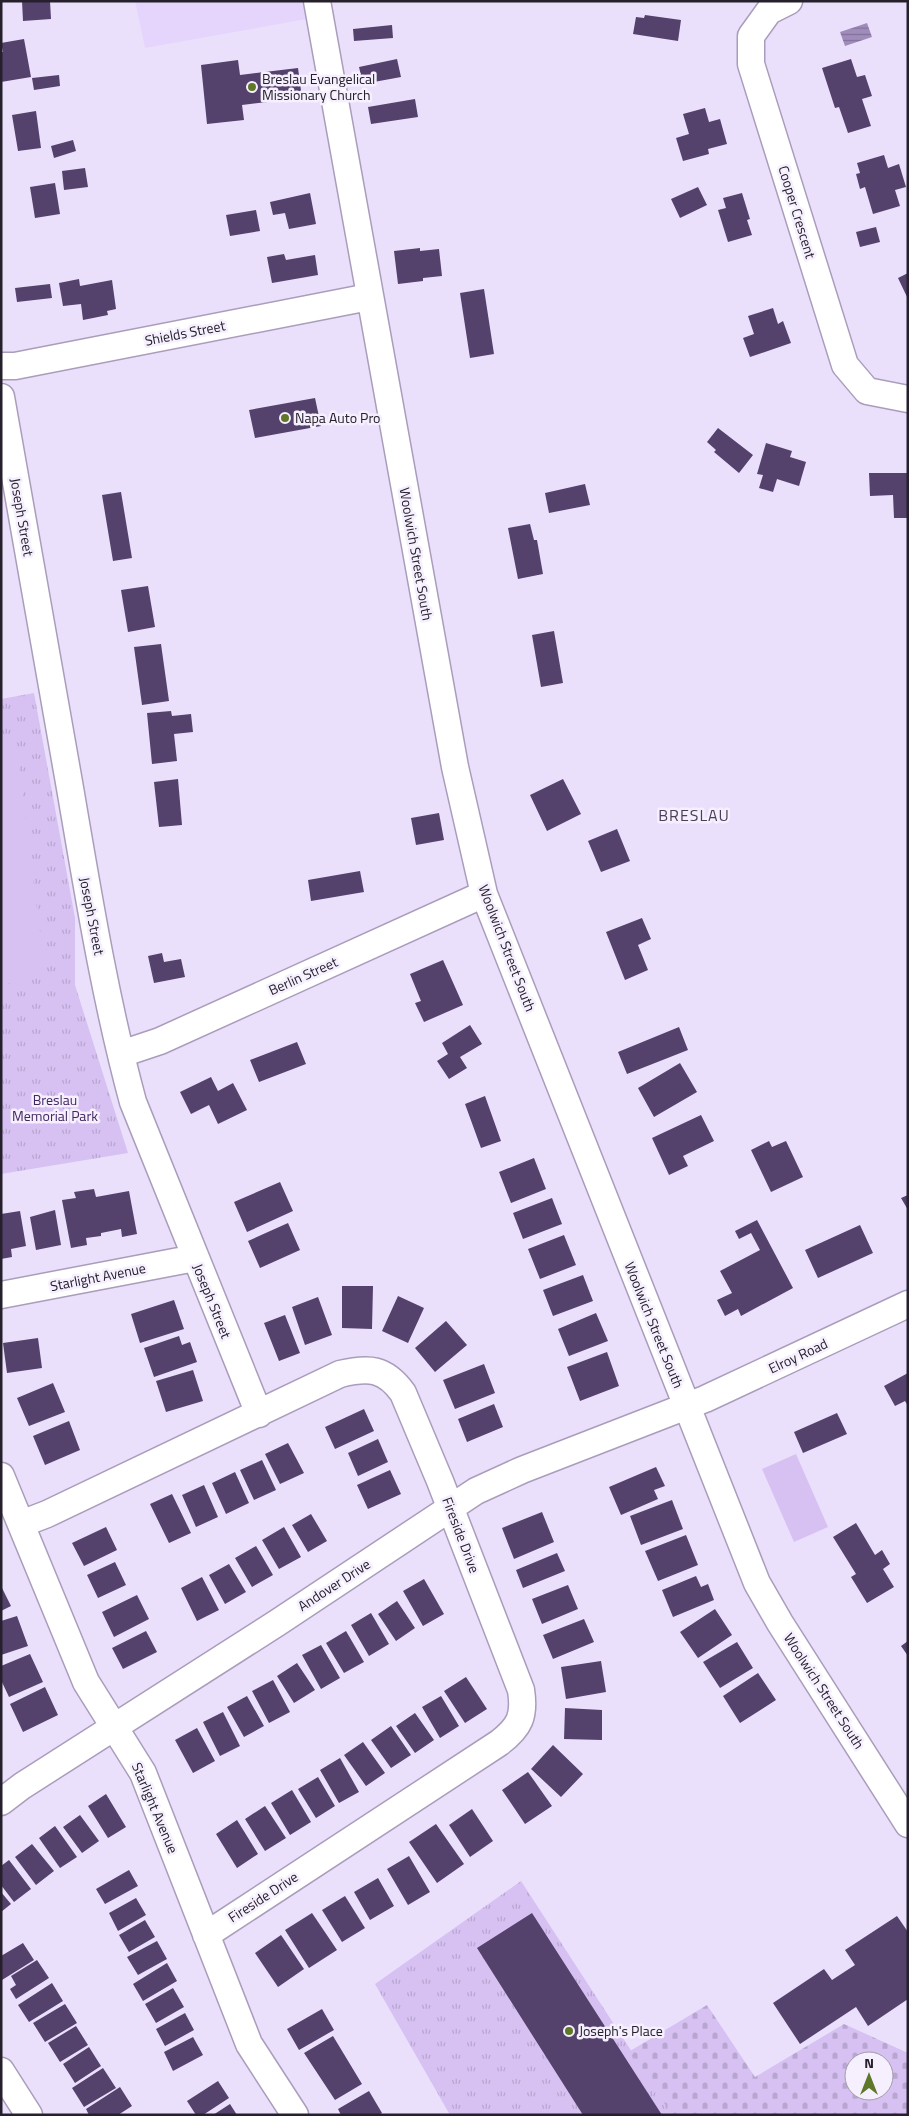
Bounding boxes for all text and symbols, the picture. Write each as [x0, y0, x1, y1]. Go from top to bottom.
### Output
place label: Breslau Evangelical Missionary Church [262, 68, 375, 105]
marker: Breslau Evangelical Missionary Church [246, 81, 258, 93]
street label: Cooper Crescent [773, 163, 822, 261]
street label: Shields Street [143, 314, 227, 351]
place label: Napa Auto Pro [295, 407, 381, 428]
marker: Napa Auto Pro [279, 412, 291, 424]
street label: Joseph Street [5, 476, 40, 558]
street label: Woolwich Street South [394, 486, 439, 622]
district label: BRESLAU [658, 803, 730, 827]
street label: Joseph Street [75, 875, 110, 957]
street label: Woolwich Street South [474, 881, 541, 1014]
street label: Berlin Street [265, 951, 341, 1000]
park label: Breslau Memorial Park [12, 1089, 98, 1126]
street label: Starlight Avenue [48, 1257, 148, 1296]
street label: Woolwich Street South [620, 1258, 689, 1391]
street label: Joseph Street [188, 1260, 237, 1341]
street label: Elroy Road [765, 1333, 831, 1378]
street label: Fireside Drive [437, 1494, 486, 1576]
street label: Andover Drive [293, 1553, 374, 1616]
street label: Woolwich Street South [779, 1629, 870, 1753]
street label: Starlight Avenue [127, 1759, 184, 1857]
street label: Fireside Drive [223, 1866, 302, 1927]
place label: Joseph's Place [579, 2020, 663, 2041]
marker: Joseph's Place [563, 2025, 575, 2037]
north arrow [844, 2051, 894, 2101]
text: N [864, 2052, 874, 2073]

